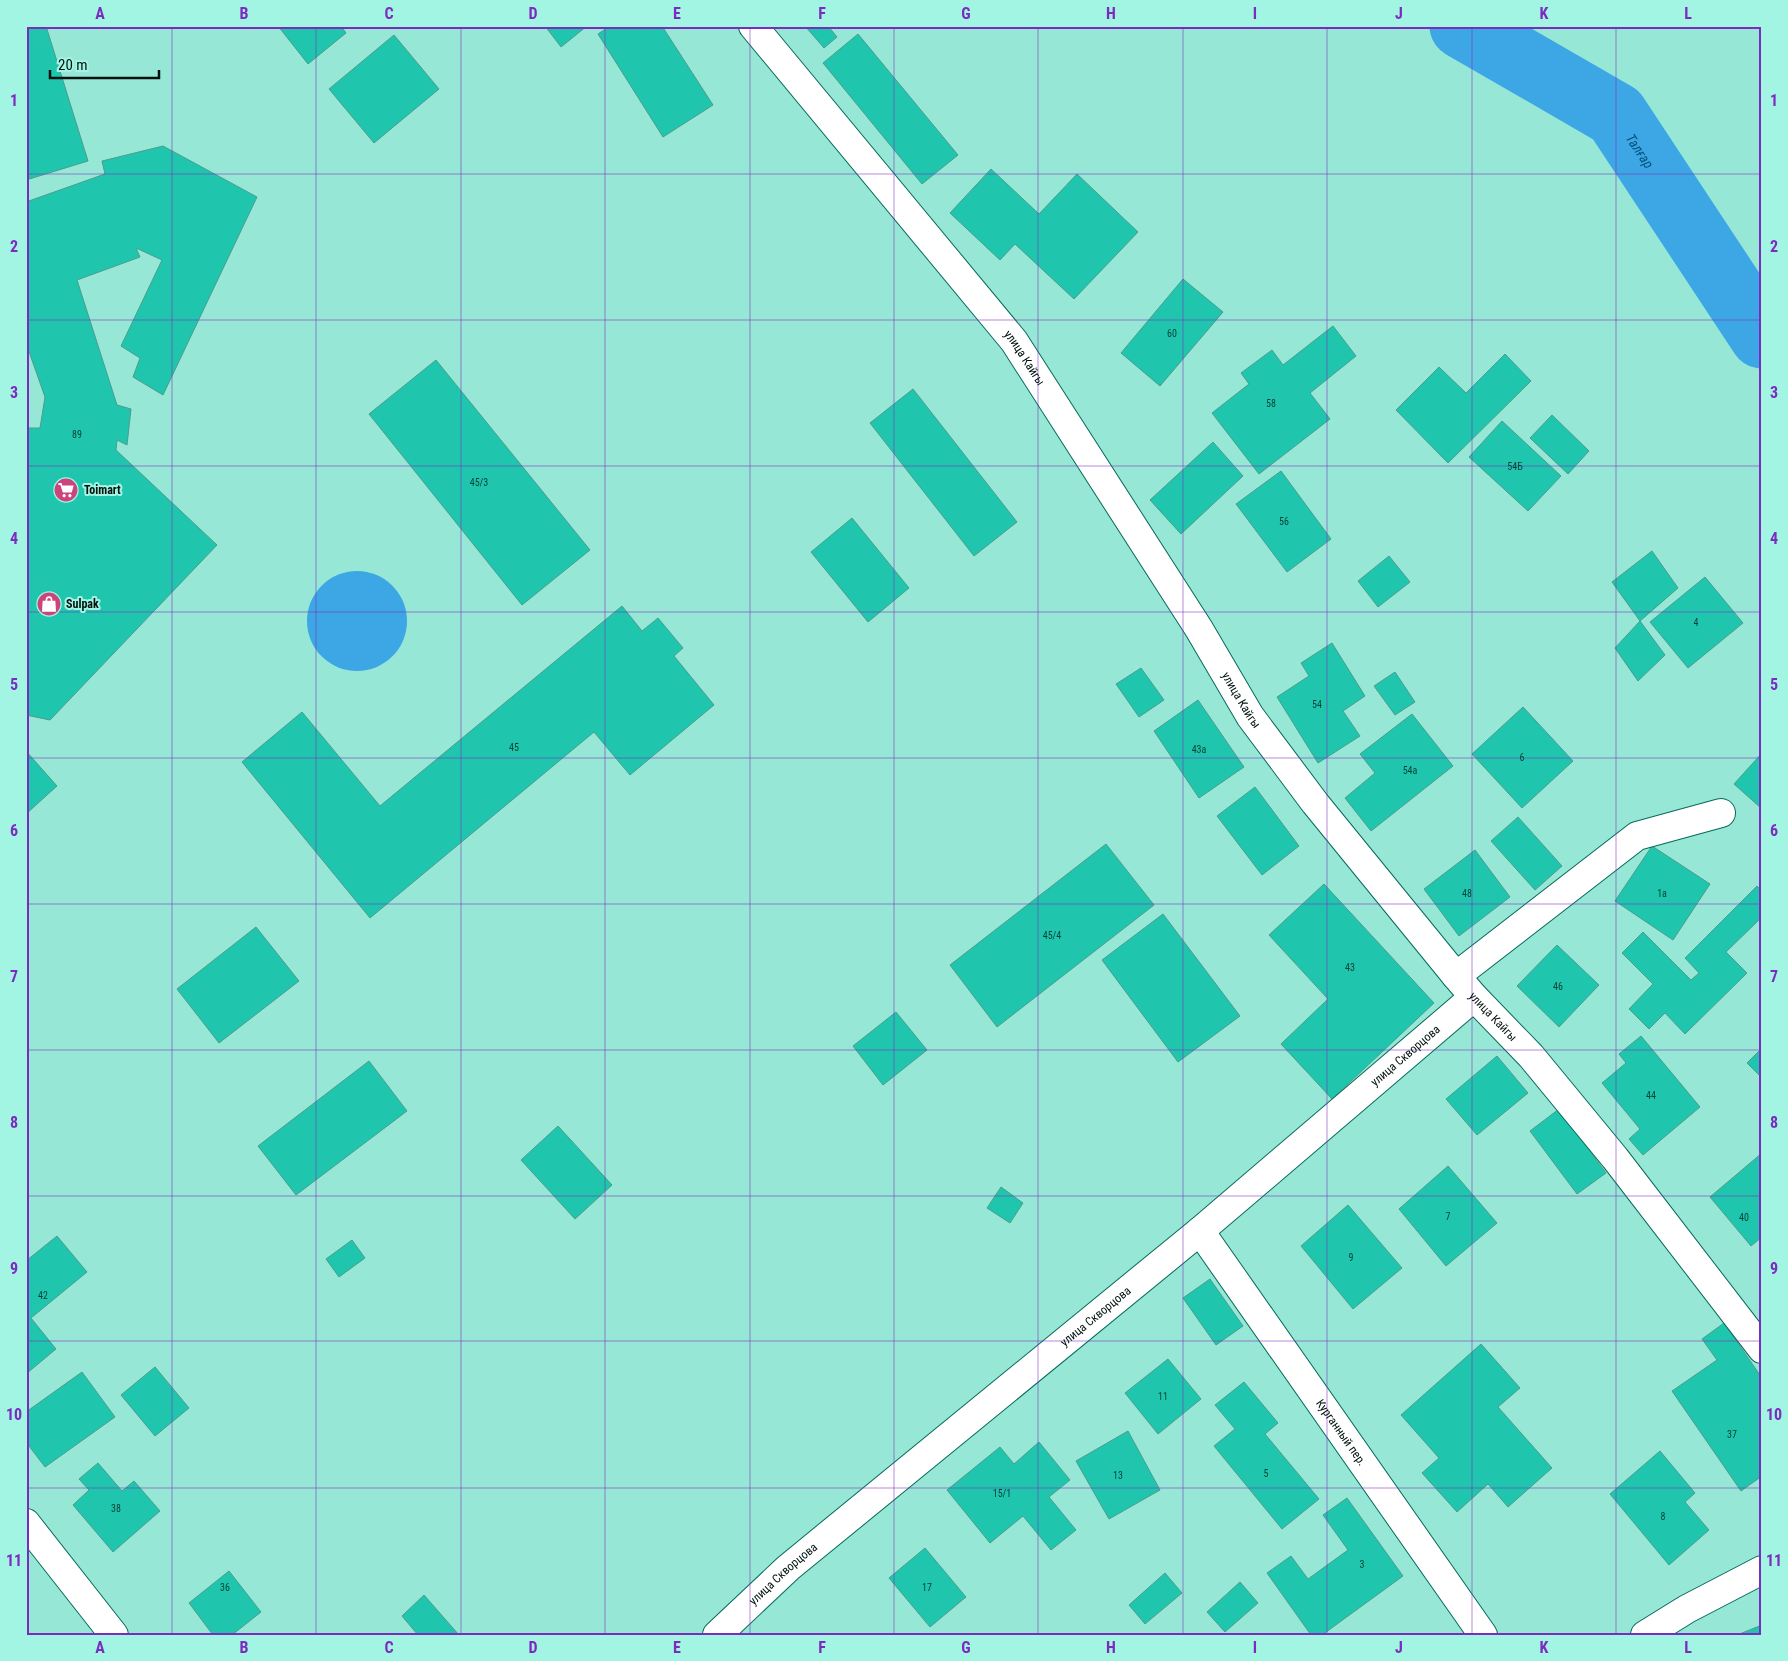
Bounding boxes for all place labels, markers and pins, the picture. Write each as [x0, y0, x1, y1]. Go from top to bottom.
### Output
supermarket icon: Toimart [53, 477, 79, 503]
place label: Toimart [84, 483, 121, 497]
shop icon: Sulpak [36, 591, 62, 617]
place label: Sulpak [66, 597, 99, 611]

